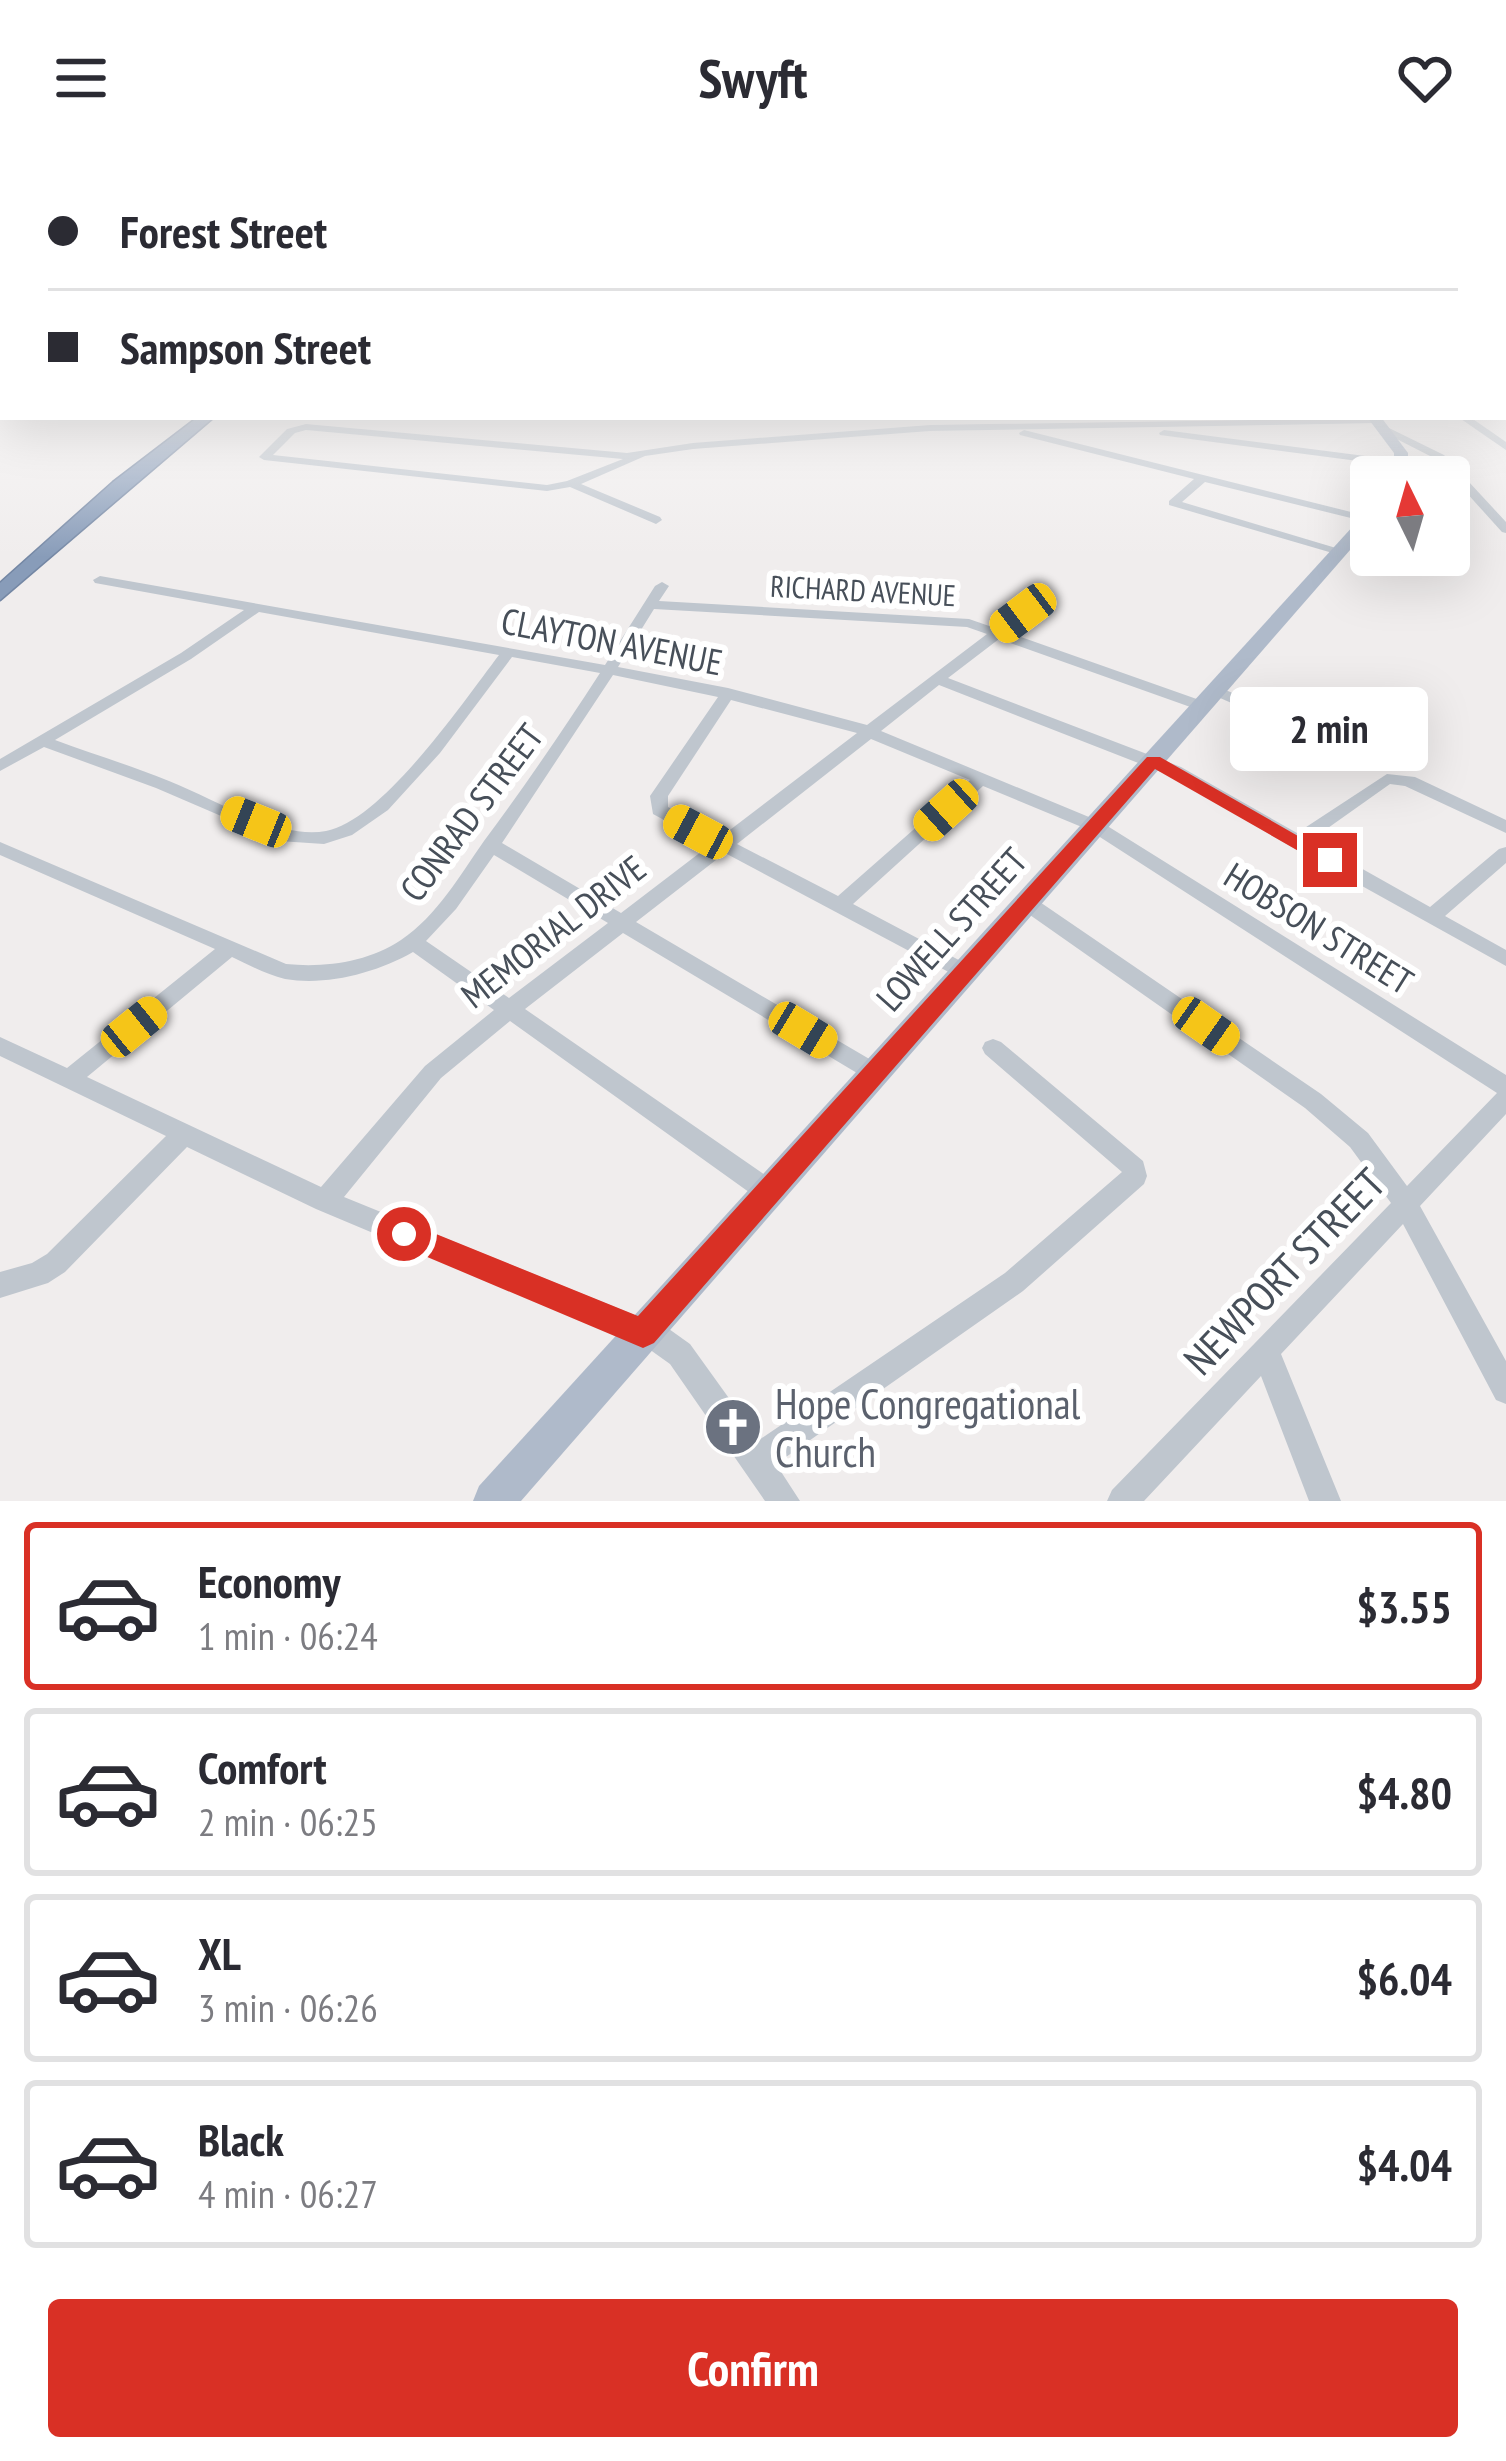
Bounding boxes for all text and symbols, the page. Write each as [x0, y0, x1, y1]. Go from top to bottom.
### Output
text: Swyft [698, 43, 808, 113]
icon: menu [48, 45, 114, 111]
icon: heart [1392, 45, 1458, 111]
text: Forest Street [120, 202, 327, 260]
text: Sampson Street [120, 318, 371, 376]
north arrow [1350, 456, 1470, 576]
map controls [1350, 456, 1470, 576]
street label: RICHARD AVENUE [769, 566, 957, 614]
car [983, 577, 1063, 649]
street label: CLAYTON AVENUE [498, 597, 726, 685]
callout: 2 min [1231, 686, 1429, 770]
text: 2 min [1290, 703, 1368, 754]
street label: CONRAD STREET [389, 714, 553, 910]
car [907, 773, 985, 847]
car [216, 792, 296, 852]
car [658, 799, 738, 865]
route end [1303, 833, 1357, 887]
street label: LOWELL STREET [865, 838, 1037, 1020]
street label: MEMORIAL DRIVE [451, 844, 655, 1018]
street label: HOBSON STREET [1216, 851, 1422, 1005]
car [95, 990, 173, 1064]
car [1166, 991, 1246, 1061]
car [763, 996, 843, 1064]
street label: NEWPORT STREET [1172, 1156, 1397, 1386]
route start [377, 1207, 431, 1261]
place label: Hope Congregational Church [775, 1376, 1080, 1479]
church icon: Hope Congregational Church [702, 1396, 764, 1458]
icon: car [54, 1552, 162, 1660]
text: Economy [198, 1552, 341, 1610]
text: $3.55 [1356, 1577, 1452, 1635]
text: 1 min · 06:24 [198, 1610, 378, 1661]
icon: car [54, 1738, 162, 1846]
text: Comfort [198, 1738, 327, 1796]
text: $4.80 [1356, 1763, 1452, 1821]
text: 2 min · 06:25 [198, 1796, 378, 1847]
icon: car [54, 1924, 162, 2032]
text: XL [198, 1924, 241, 1982]
text: $6.04 [1356, 1949, 1452, 2007]
text: 3 min · 06:26 [198, 1982, 378, 2033]
icon: car [54, 2110, 162, 2218]
text: Black [198, 2110, 284, 2168]
text: $4.04 [1356, 2135, 1452, 2193]
text: 4 min · 06:27 [198, 2168, 378, 2219]
button: Confirm [48, 2299, 1458, 2437]

